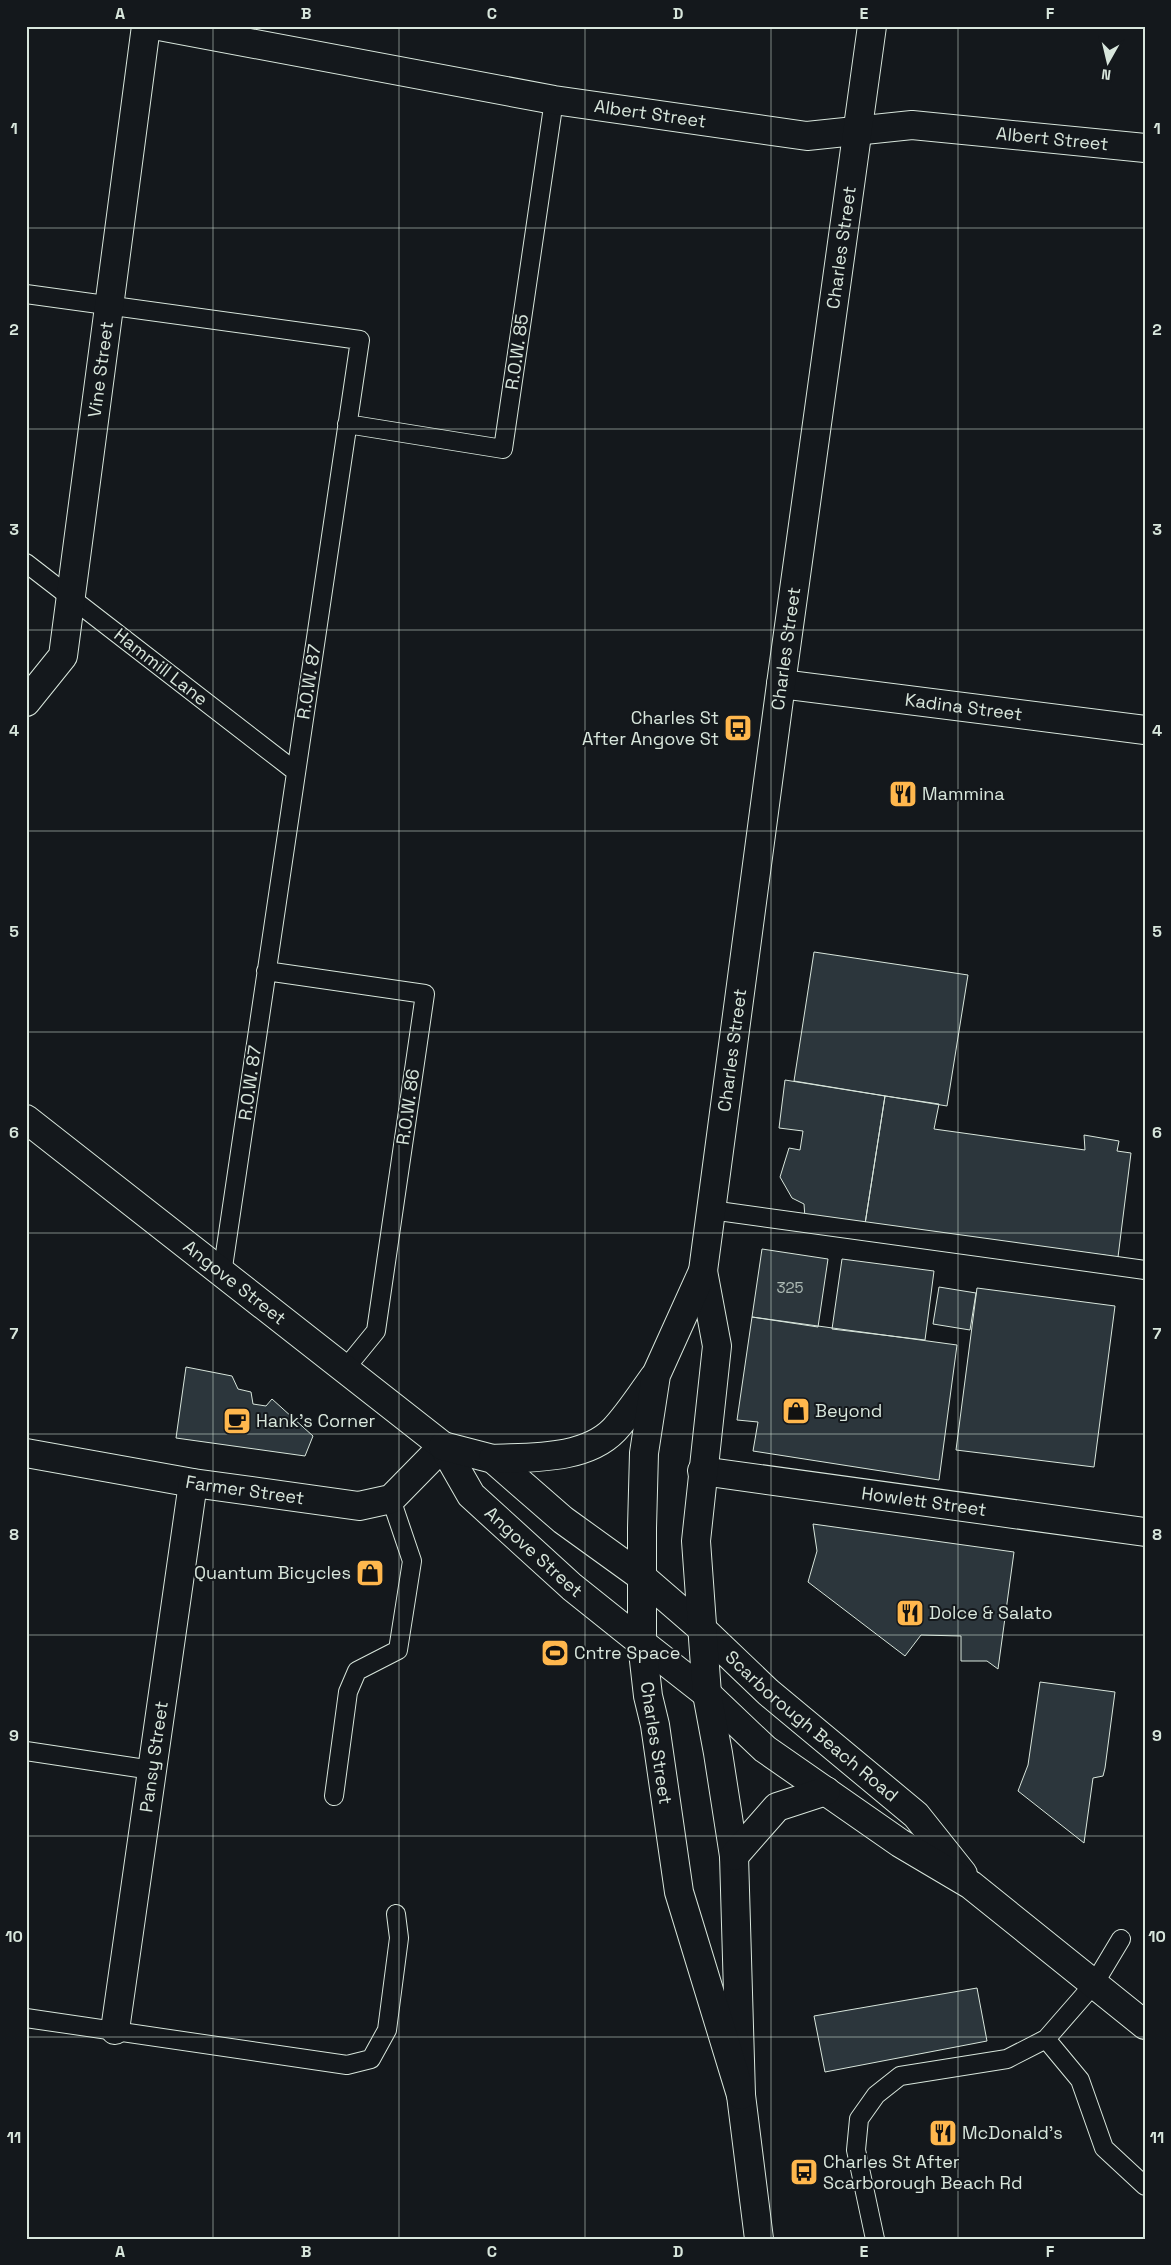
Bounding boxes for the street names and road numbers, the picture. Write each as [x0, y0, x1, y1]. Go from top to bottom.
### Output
street label: Albert Street [593, 94, 708, 133]
street label: Albert Street [995, 121, 1110, 155]
street label: Charles Street [821, 184, 861, 310]
street label: R.O.W. 85 [500, 312, 533, 391]
street label: Vine Street [83, 320, 118, 419]
street label: Charles Street [766, 586, 805, 712]
street label: Hammill Lane [110, 623, 213, 710]
street label: R.O.W. 87 [291, 643, 326, 721]
street label: Kadina Street [904, 688, 1024, 725]
street label: Charles Street [712, 987, 751, 1113]
street label: R.O.W. 87 [233, 1044, 266, 1122]
street label: R.O.W. 86 [391, 1067, 424, 1147]
street label: Angove Street [179, 1235, 291, 1330]
street label: Farmer Street [184, 1470, 306, 1509]
street label: Howlett Street [860, 1481, 988, 1521]
street label: Angove Street [480, 1501, 587, 1602]
street label: Scarborough Beach Road [721, 1645, 903, 1806]
street label: Charles Street [635, 1680, 678, 1806]
street label: Pansy Street [134, 1700, 173, 1814]

